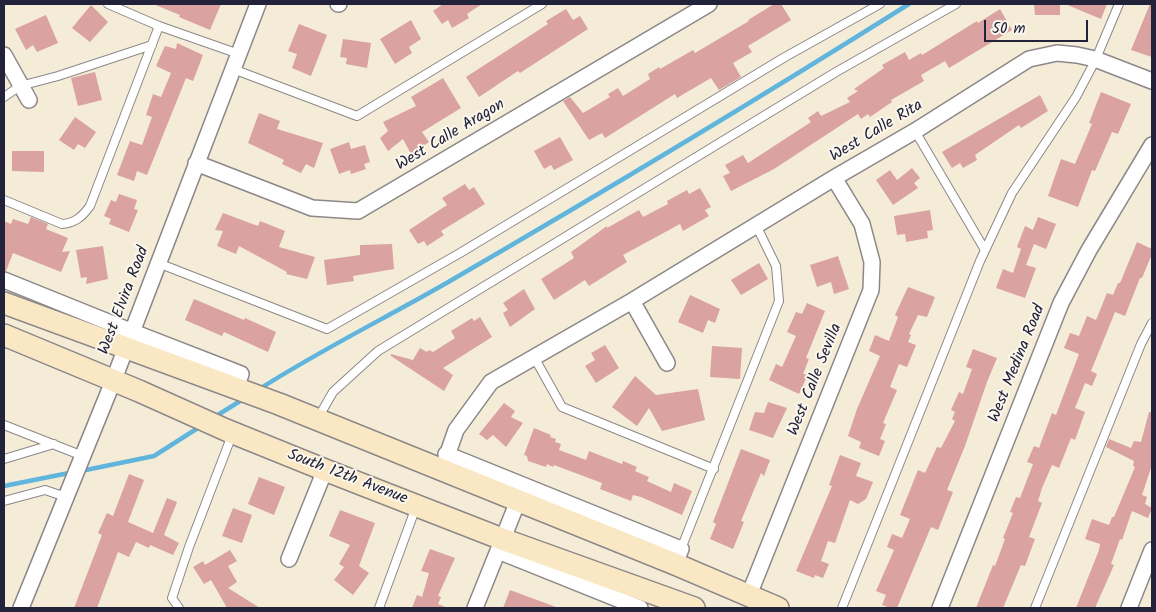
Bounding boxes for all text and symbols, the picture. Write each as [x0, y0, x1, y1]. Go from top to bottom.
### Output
scale bar [986, 10, 1090, 42]
text: 50 m [992, 17, 1026, 41]
street label: West Calle Aragon [393, 96, 509, 176]
street label: West Calle Rita [827, 97, 927, 167]
street label: West Elvira Road [96, 244, 154, 358]
street label: West Medina Road [986, 302, 1050, 426]
street label: West Calle Sevilla [785, 321, 847, 439]
street label: South 12th Avenue [284, 446, 410, 510]

